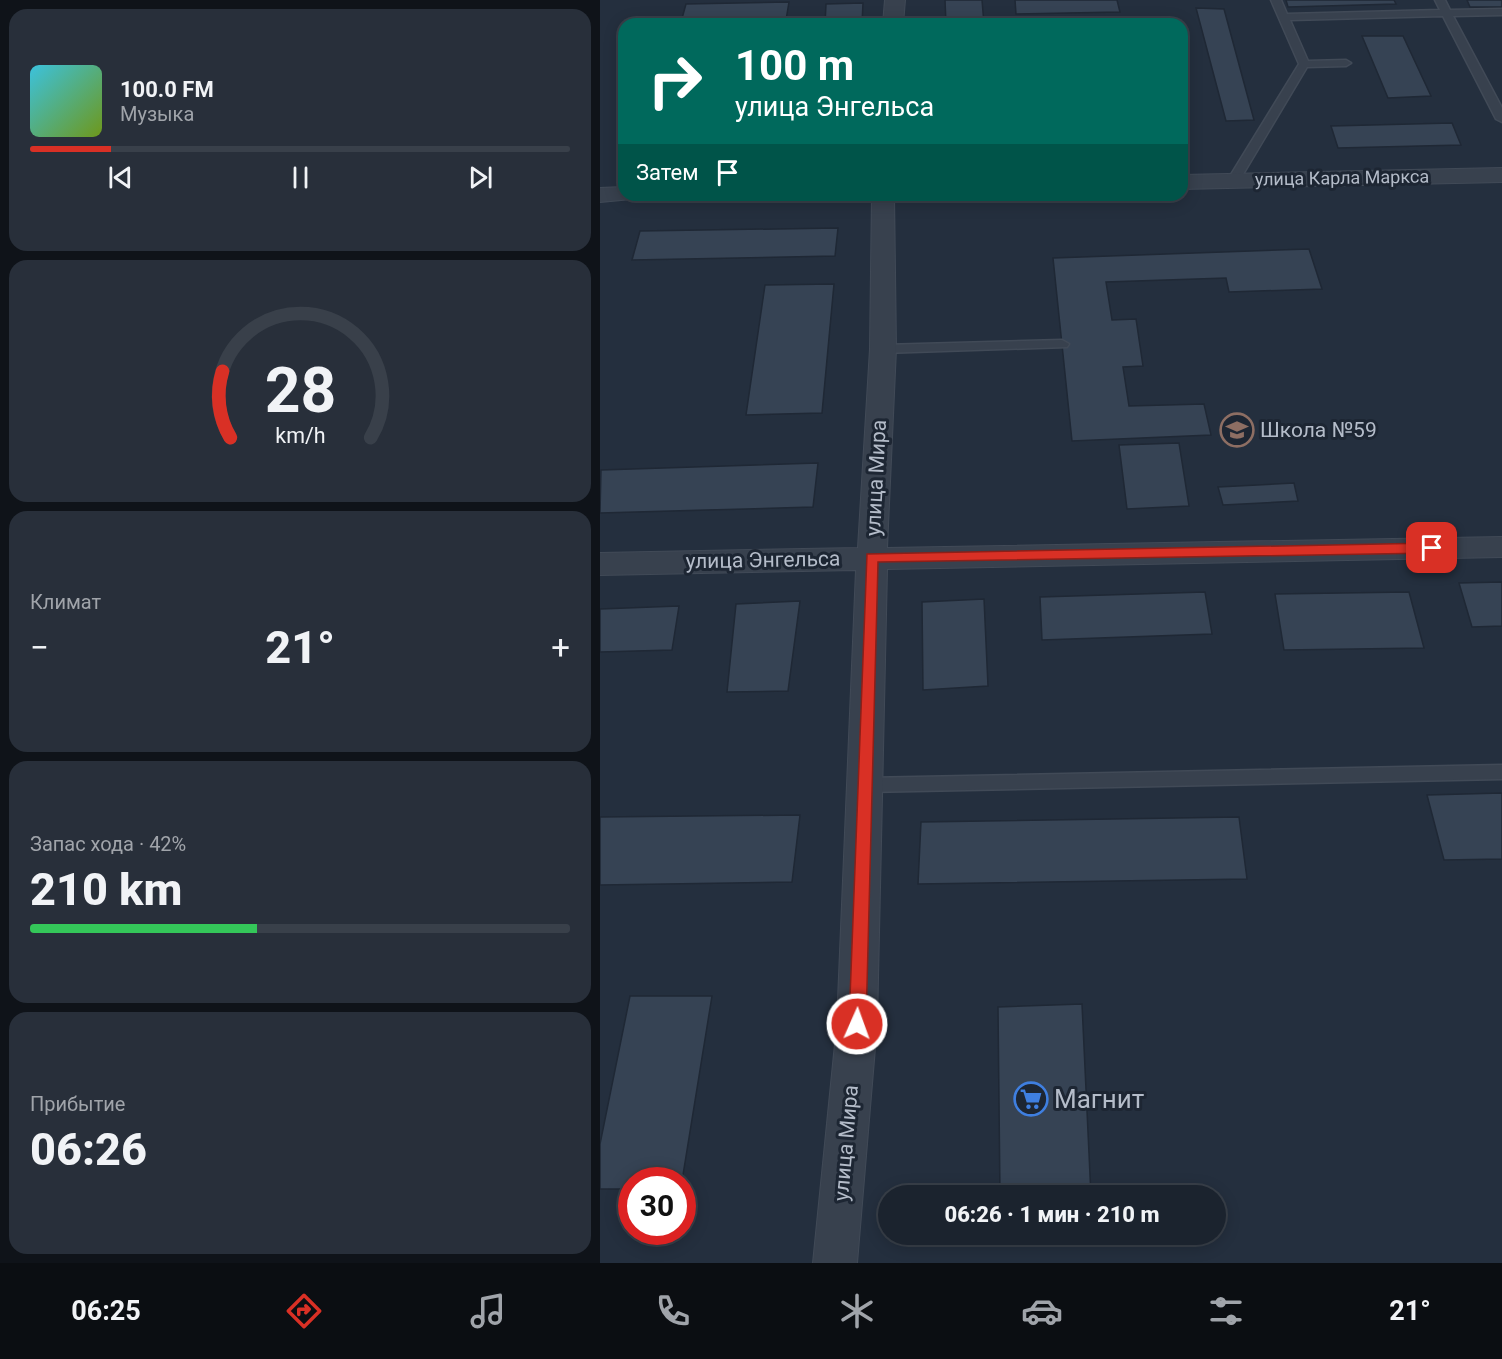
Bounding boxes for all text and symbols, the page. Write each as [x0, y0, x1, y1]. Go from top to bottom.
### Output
text: 100 m [735, 41, 854, 90]
icon: right [636, 42, 714, 120]
text: 100.0 FM [120, 77, 214, 102]
text: улица Энгельса [735, 91, 934, 123]
text: Музыка [120, 102, 194, 126]
icon: arrive [711, 156, 744, 189]
text: Затем [636, 160, 699, 185]
icon: previous [104, 161, 137, 194]
icon: pause [284, 161, 317, 194]
icon: next [464, 161, 497, 194]
street label: улица Карла Маркса [1255, 165, 1429, 190]
text: 28 [264, 354, 336, 427]
school or university icon: Школа №59 [1219, 412, 1255, 448]
place label: Школа №59 [1260, 418, 1377, 442]
street label: улица Мира [861, 419, 891, 537]
text: km/h [275, 423, 325, 448]
pin [1406, 522, 1457, 573]
icon: arrive [1415, 531, 1448, 564]
street label: улица Энгельса [685, 547, 841, 573]
text: Климат [30, 590, 101, 614]
text: 21° [265, 621, 335, 674]
text: − [30, 628, 49, 667]
text: + [551, 628, 570, 667]
text: Запас хода · 42% [30, 832, 186, 856]
text: 210 km [30, 863, 182, 916]
position arrow [825, 992, 889, 1056]
supermarket icon: Магнит [1013, 1081, 1049, 1117]
street label: улица Мира [829, 1084, 863, 1202]
place label: Магнит [1054, 1084, 1144, 1114]
text: Прибытие [30, 1092, 125, 1116]
text: 06:26 [30, 1123, 147, 1176]
speed limit sign: 30 [618, 1167, 696, 1245]
text: 06:26 · 1 мин · 210 m [944, 1202, 1160, 1227]
icon: directions [283, 1290, 325, 1332]
icon: music [467, 1290, 509, 1332]
icon: phone [652, 1290, 694, 1332]
icon: climate [836, 1290, 878, 1332]
icon: car [1021, 1290, 1063, 1332]
icon: filters [1205, 1290, 1247, 1332]
text: 06:25 [71, 1295, 141, 1327]
text: 21° [1389, 1295, 1431, 1327]

